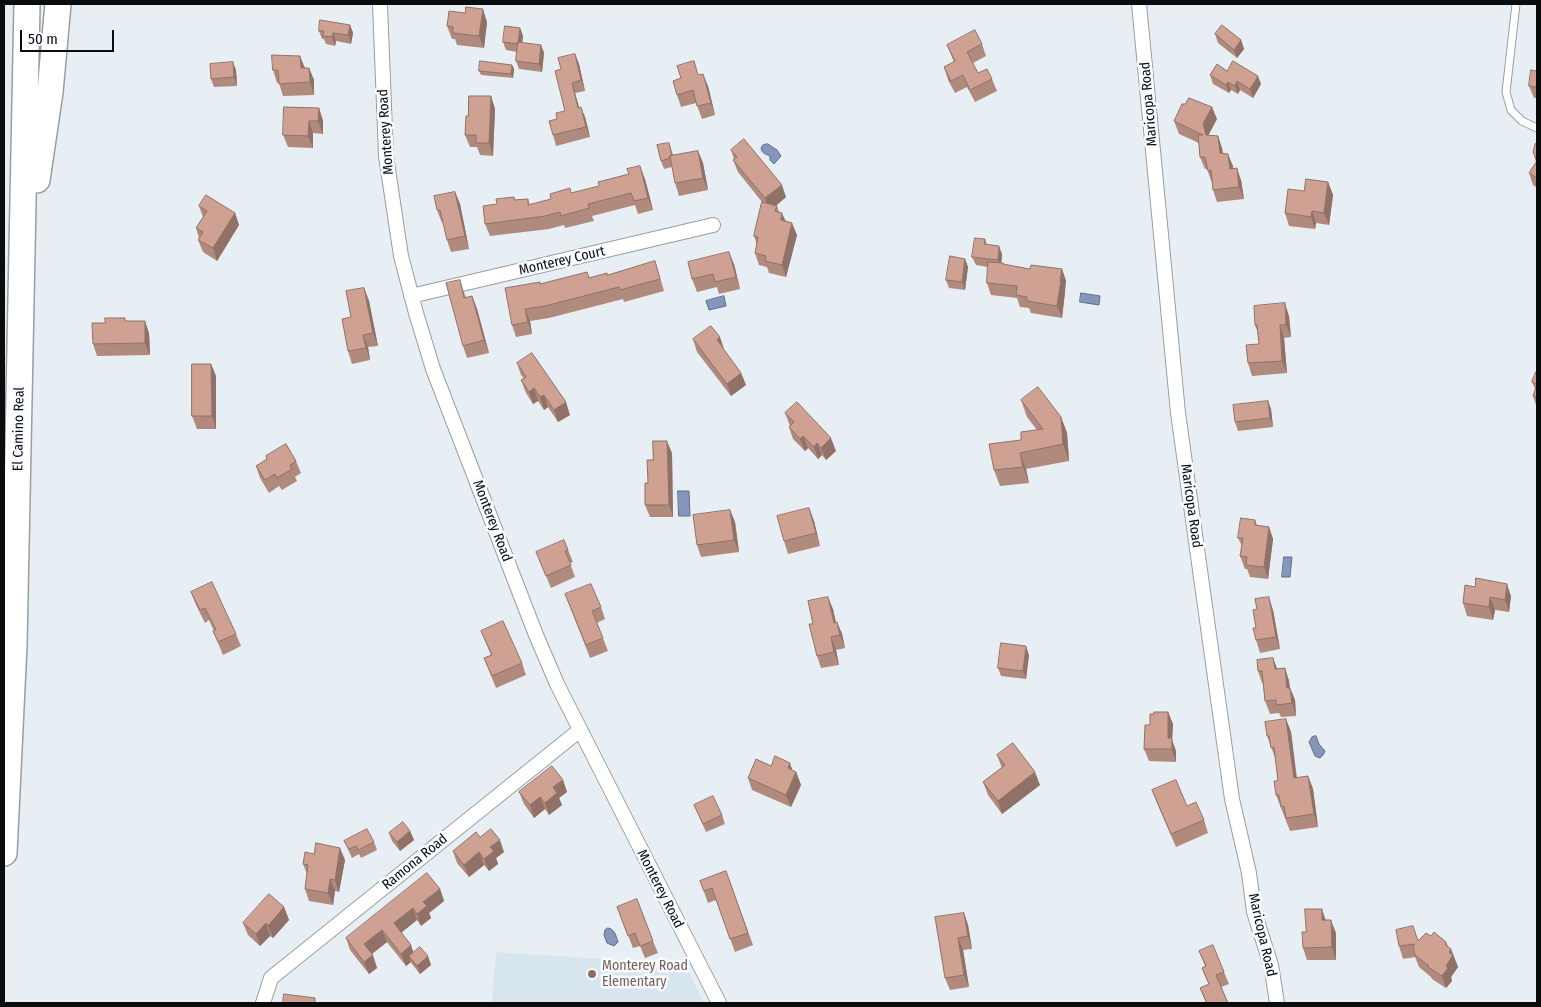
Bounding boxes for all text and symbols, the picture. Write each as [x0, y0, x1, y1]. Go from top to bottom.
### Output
scale bar [22, 20, 116, 52]
text: 50 m [28, 30, 58, 48]
street label: Maricopa Road [1137, 61, 1161, 147]
street label: Monterey Road [375, 89, 397, 175]
street label: Monterey Court [517, 243, 607, 279]
street label: El Camino Real [10, 387, 28, 471]
street label: Maricopa Road [1177, 463, 1205, 549]
street label: Monterey Road [469, 478, 515, 564]
street label: Ramona Road [379, 831, 451, 893]
street label: Monterey Road [633, 847, 687, 931]
street label: Maricopa Road [1244, 892, 1280, 978]
place label: Monterey Road Elementary [602, 958, 688, 990]
marker: Monterey Road Elementary [586, 968, 598, 980]

